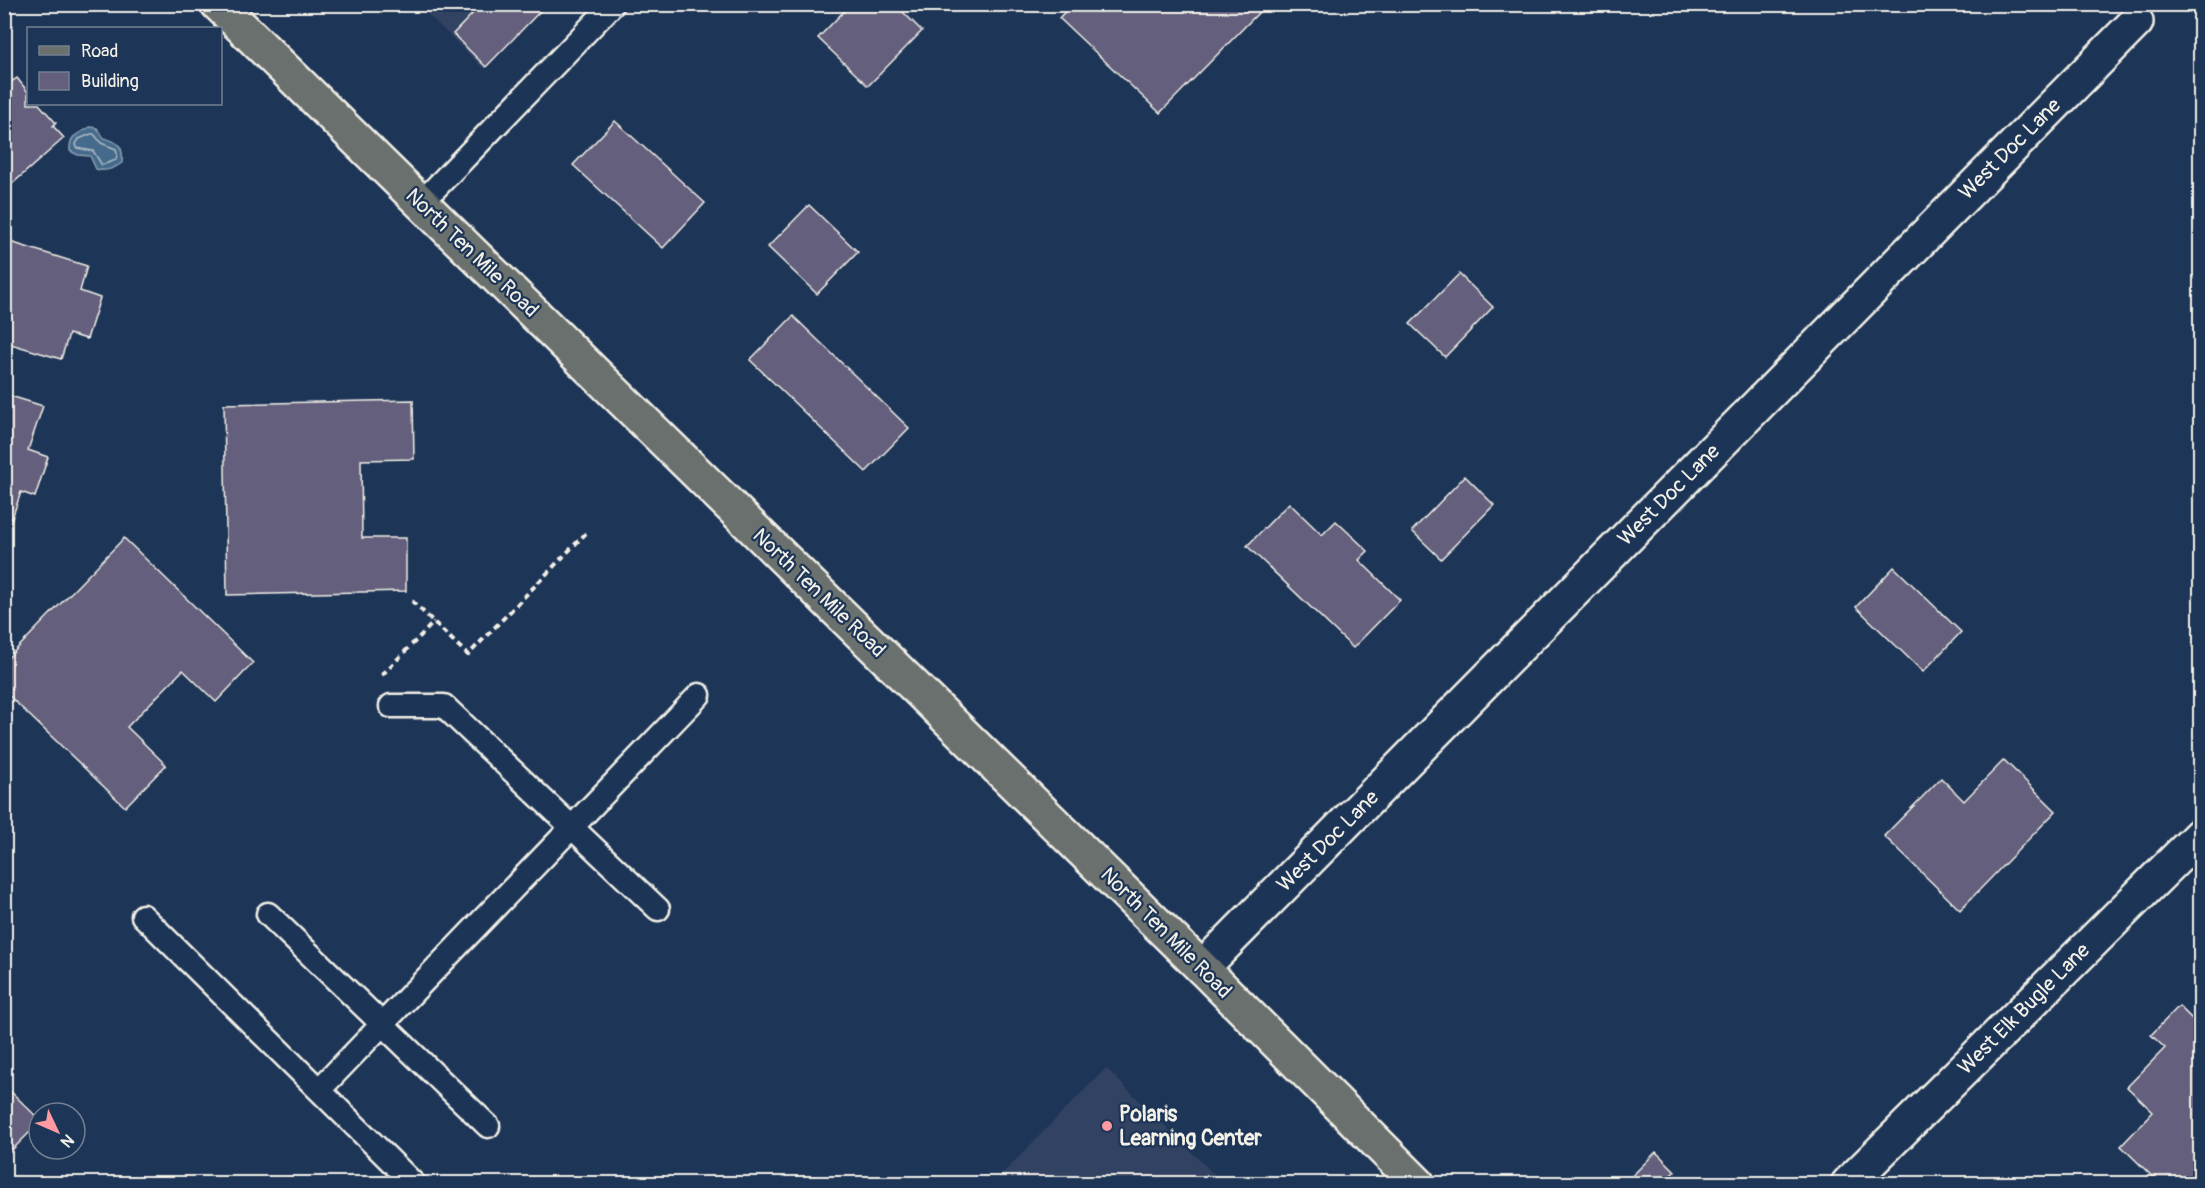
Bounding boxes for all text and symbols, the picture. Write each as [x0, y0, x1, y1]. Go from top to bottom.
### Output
legend [27, 27, 222, 105]
text: Road [81, 40, 118, 63]
text: Building [81, 70, 139, 93]
street label: West Doc Lane [1953, 92, 2067, 206]
street label: North Ten Mile Road [400, 183, 544, 323]
street label: West Doc Lane [1612, 438, 1726, 552]
street label: North Ten Mile Road [747, 523, 891, 663]
street label: West Doc Lane [1271, 784, 1385, 898]
street label: North Ten Mile Road [1095, 862, 1237, 1004]
street label: West Elk Bugle Lane [1952, 937, 2096, 1081]
north arrow [27, 1101, 87, 1161]
place label: Polaris Learning Center [1119, 1101, 1262, 1152]
marker: Polaris Learning Center [1100, 1119, 1114, 1133]
text: N [56, 1130, 78, 1152]

